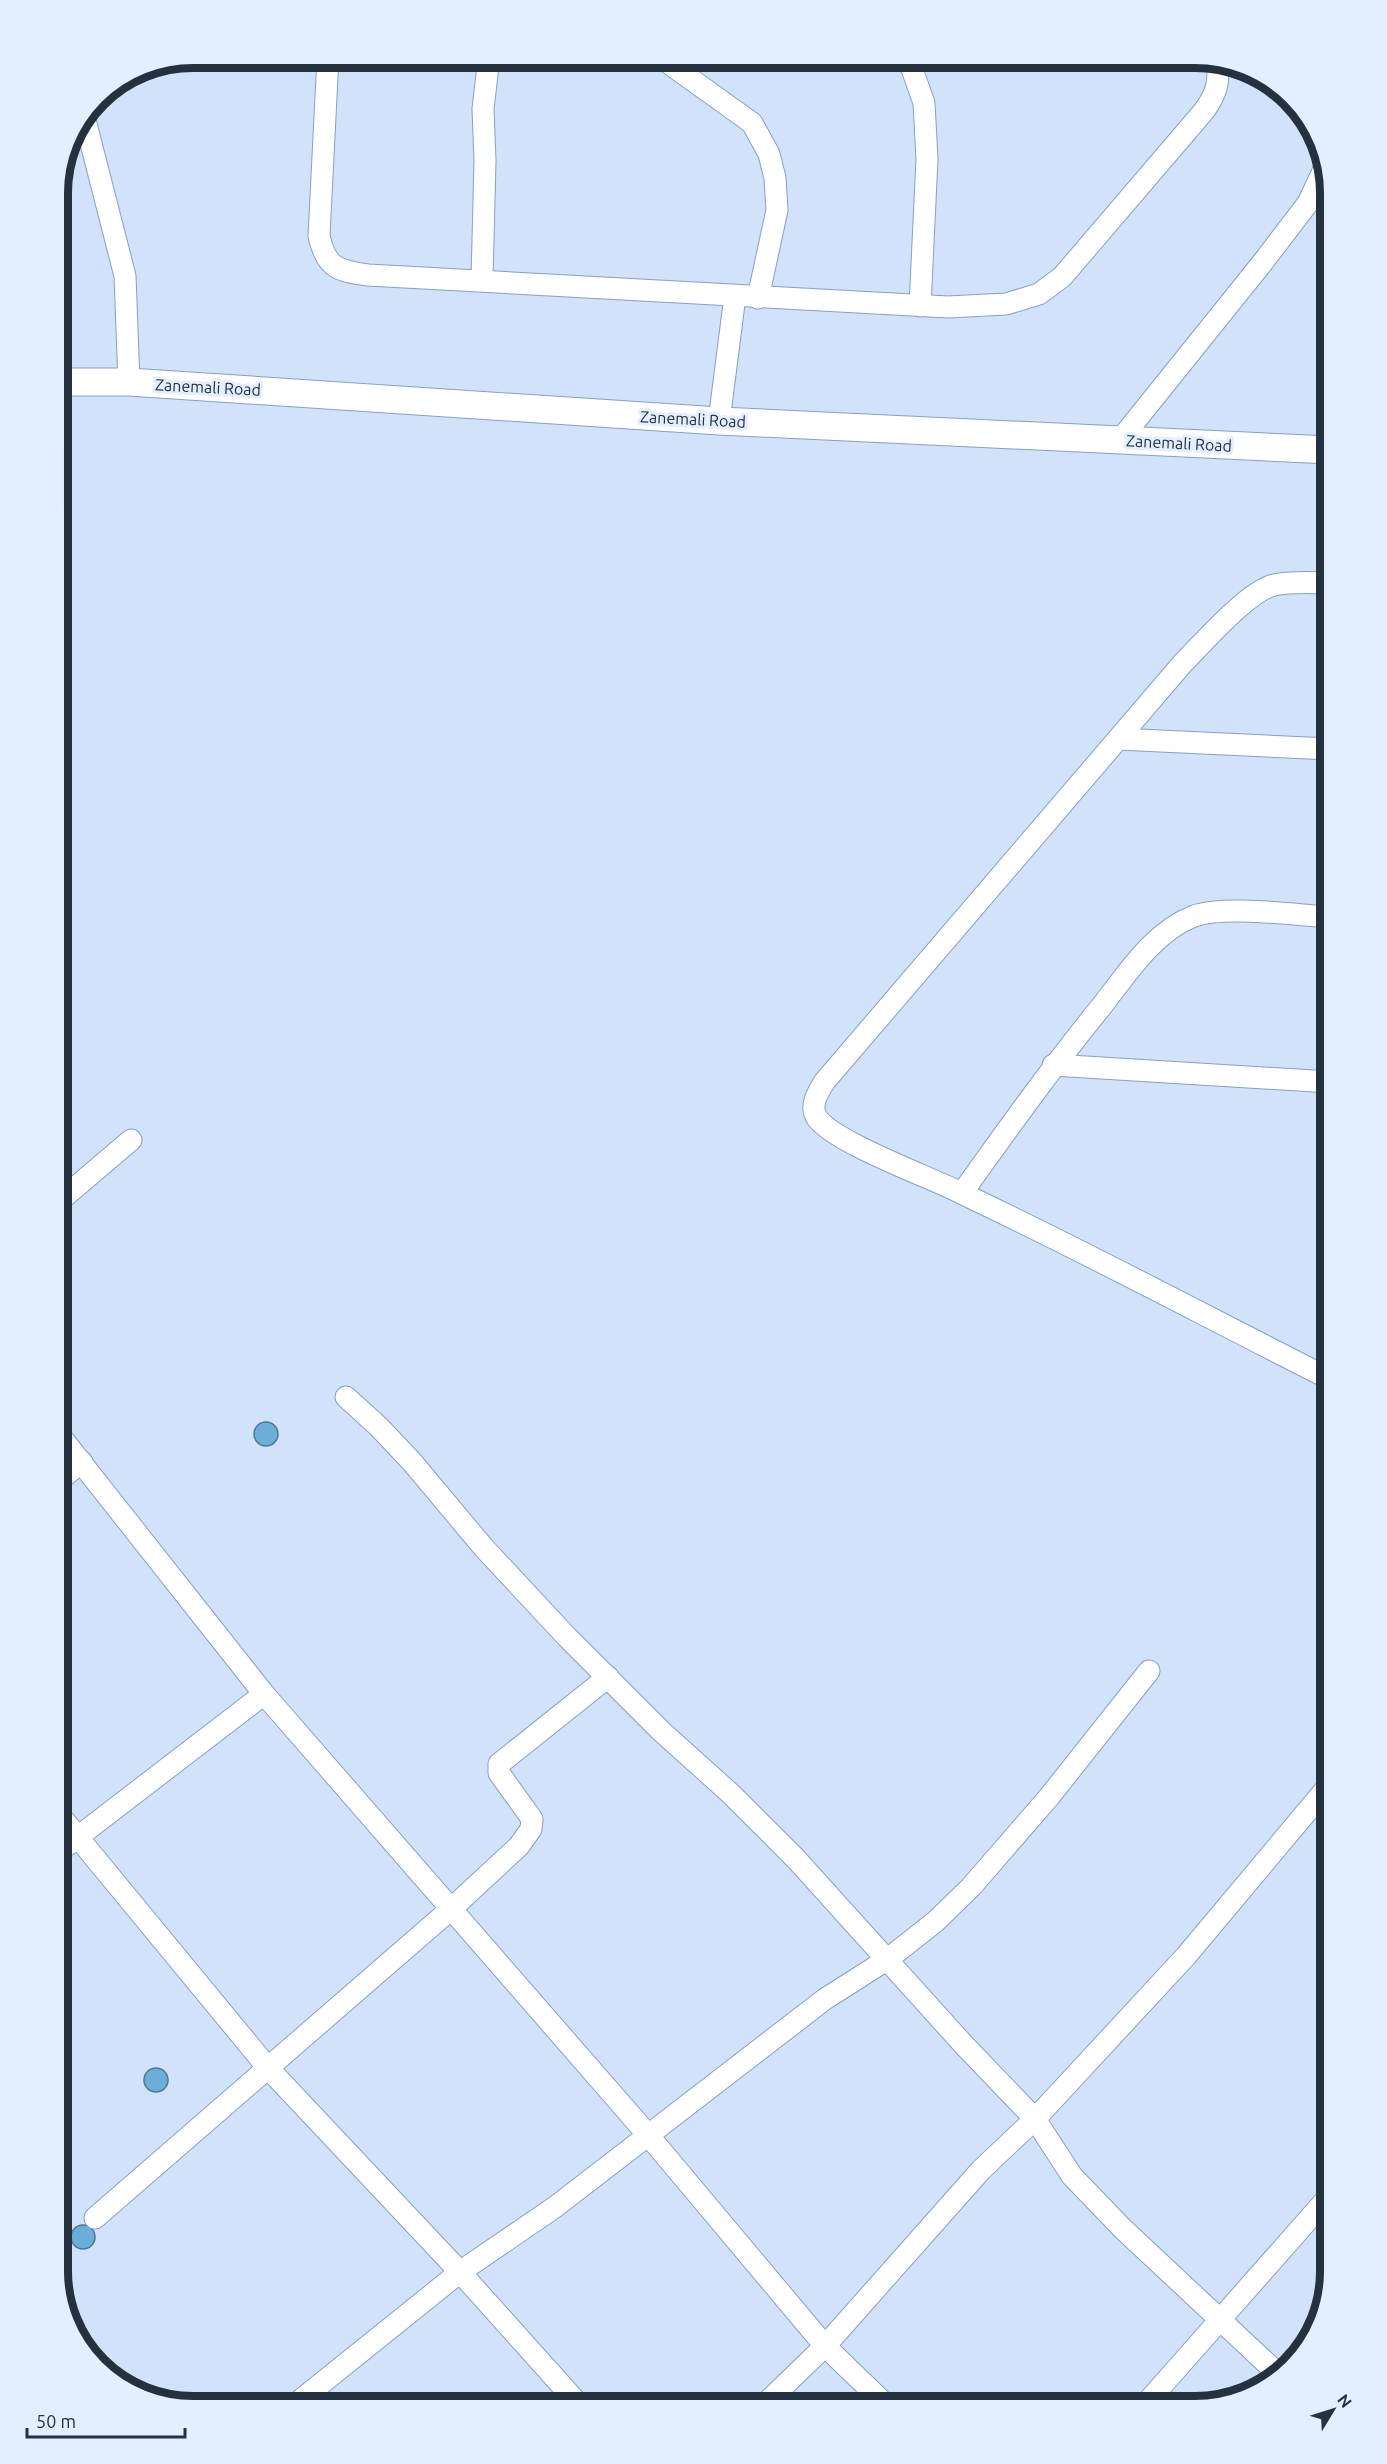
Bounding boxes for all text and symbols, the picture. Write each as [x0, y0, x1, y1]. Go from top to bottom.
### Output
street label: Zanemali Road [155, 375, 261, 399]
street label: Zanemali Road [640, 407, 746, 431]
street label: Zanemali Road [1126, 431, 1232, 455]
north arrow [1303, 2380, 1363, 2440]
text: N [1334, 2391, 1356, 2411]
scale bar [27, 2401, 184, 2439]
text: 50 m [36, 2411, 76, 2431]

